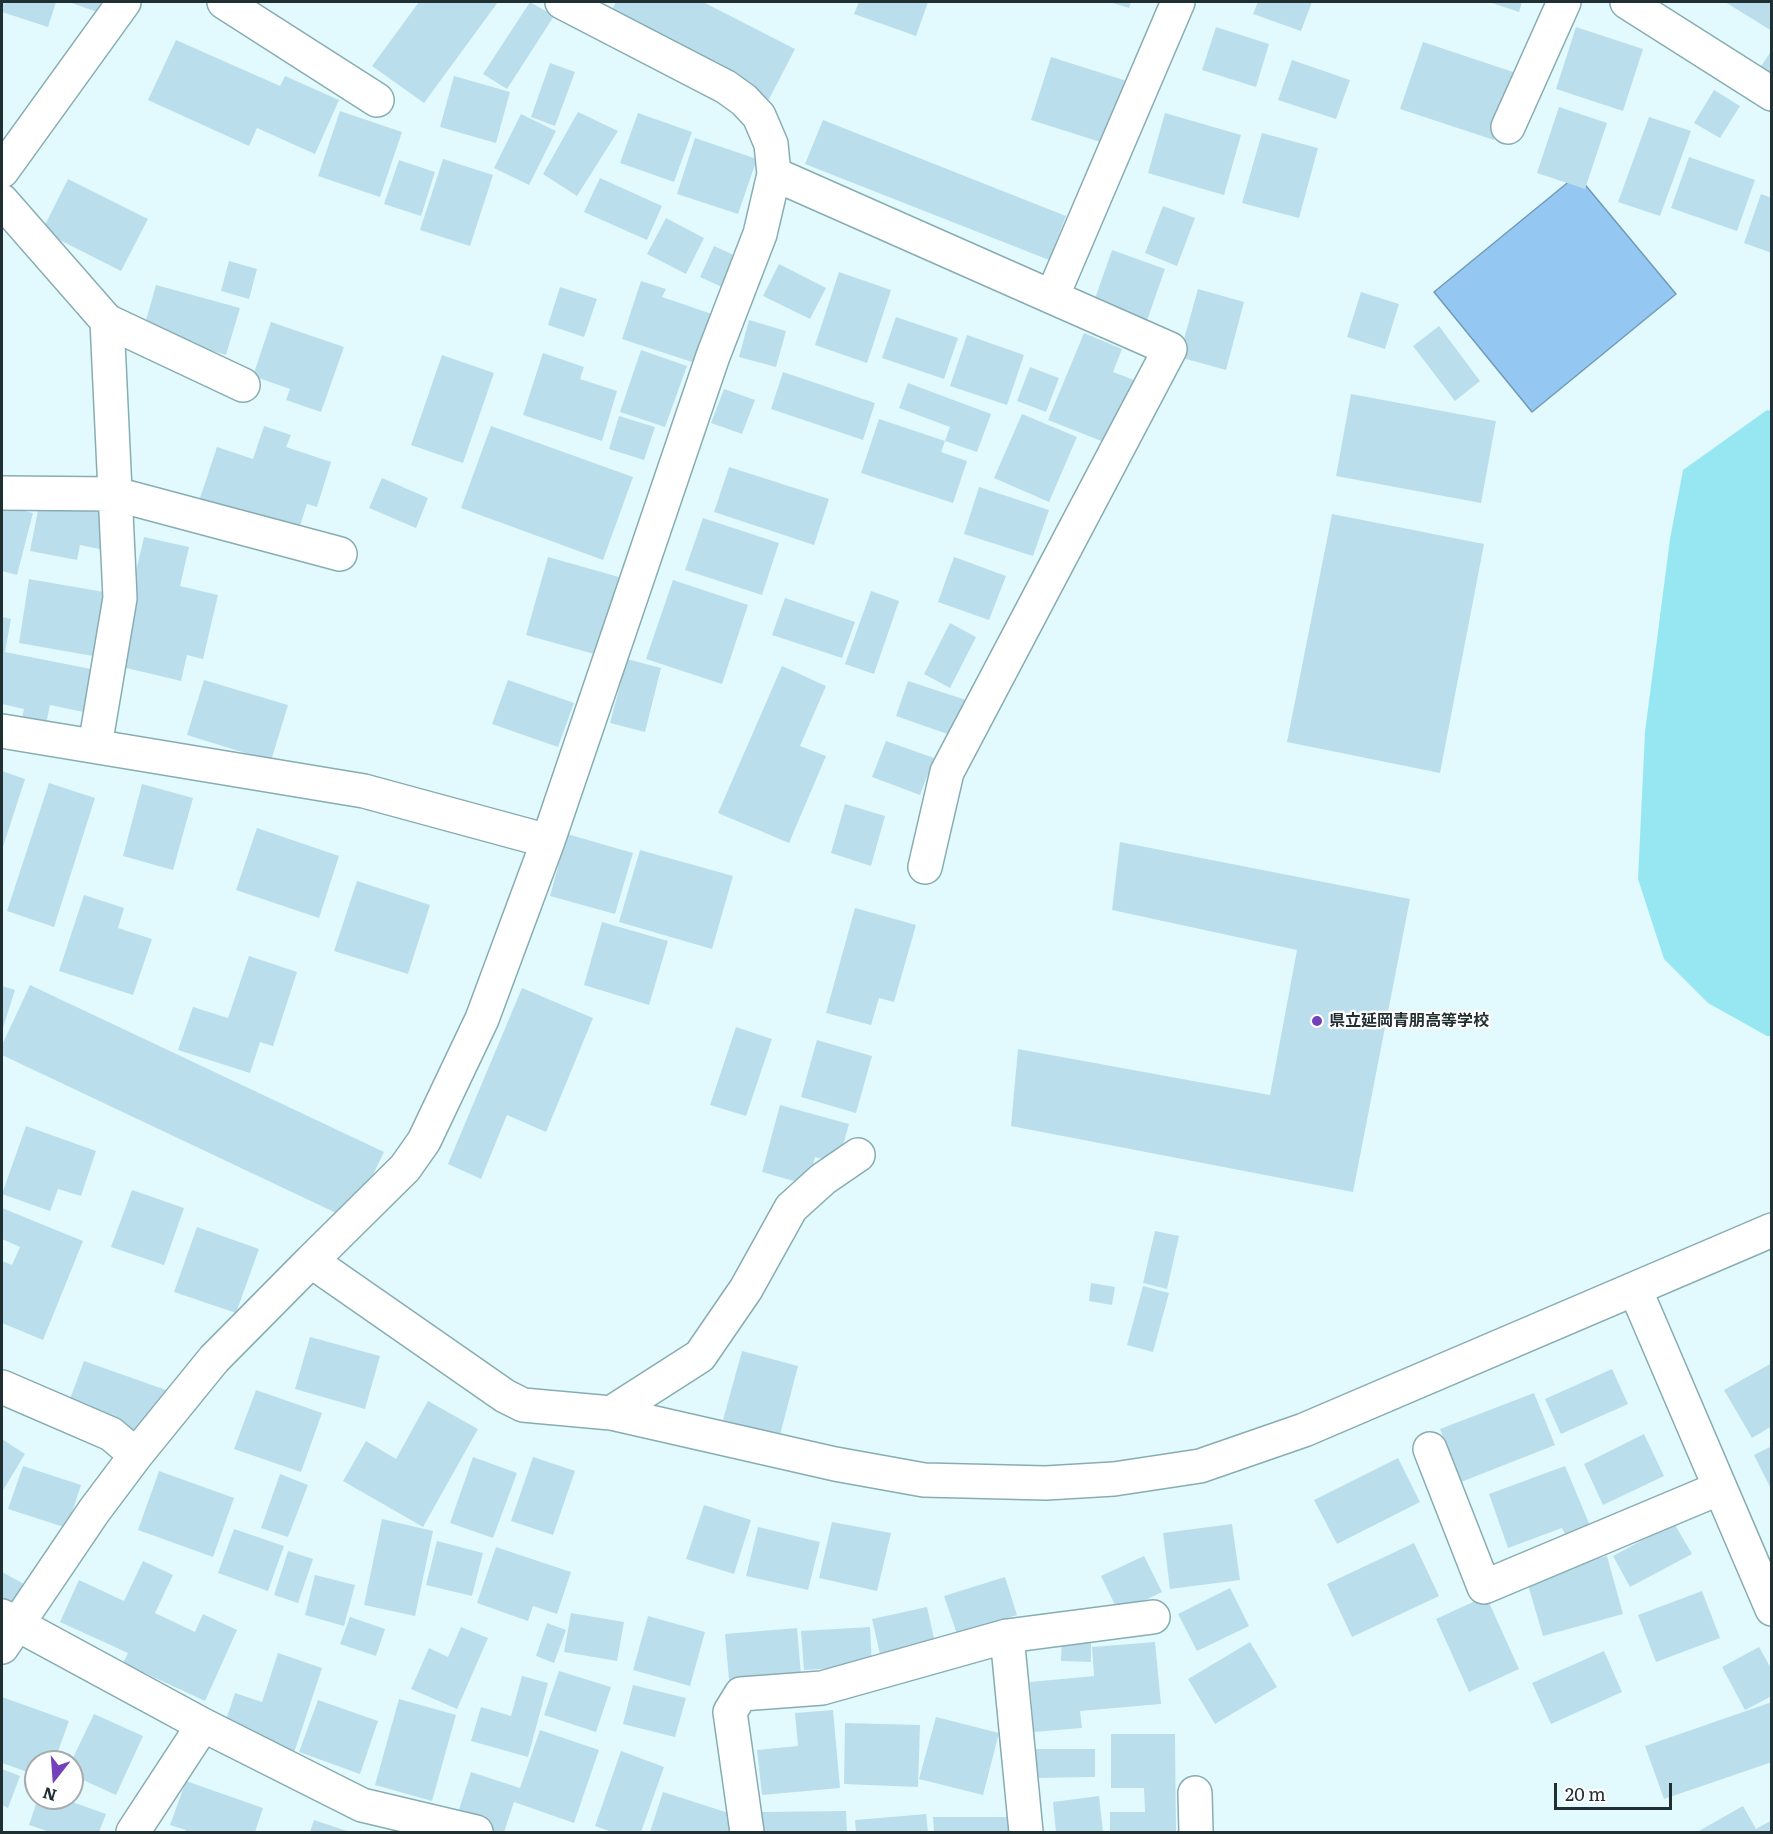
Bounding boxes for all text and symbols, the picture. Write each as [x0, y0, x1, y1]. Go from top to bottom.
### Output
place label: 県立延岡青朋高等学校 [1329, 1011, 1489, 1031]
marker: 県立延岡青朋高等学校 [1310, 1014, 1324, 1028]
north arrow [24, 1750, 84, 1810]
scale bar [1557, 1771, 1676, 1809]
text: 20 m [1565, 1780, 1606, 1807]
text: N [39, 1782, 59, 1809]

